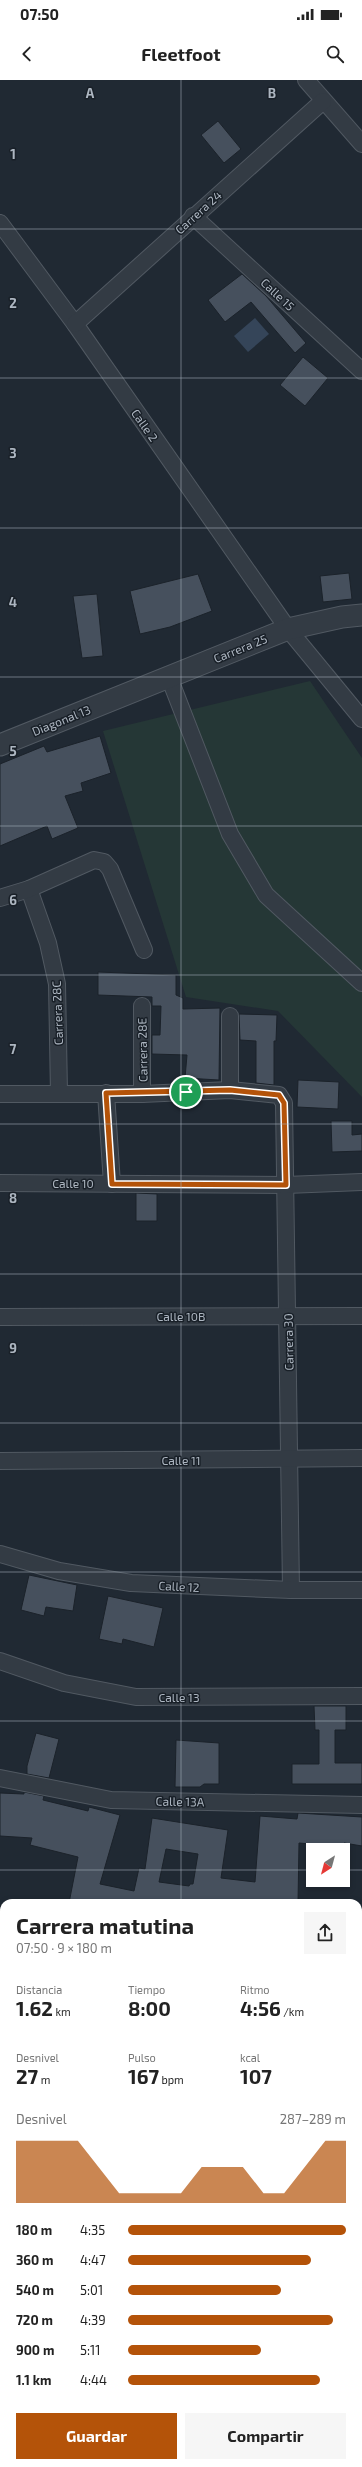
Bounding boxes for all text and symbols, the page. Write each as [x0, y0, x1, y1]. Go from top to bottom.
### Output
text: 07:50 [20, 5, 59, 23]
icon: back [16, 43, 38, 65]
text: Fleetfoot [141, 43, 221, 65]
icon: search [324, 43, 346, 65]
text: A [86, 85, 95, 101]
text: B [268, 85, 276, 101]
text: 1 [10, 146, 16, 162]
street label: Carrera 24 [172, 188, 224, 236]
street label: Calle 15 [258, 275, 298, 313]
text: 2 [9, 295, 17, 311]
street label: Calle 2 [129, 406, 161, 444]
text: 3 [9, 445, 17, 461]
text: 4 [9, 594, 17, 610]
street label: Carrera 25 [211, 631, 269, 665]
street label: Diagonal 13 [30, 702, 92, 738]
text: 5 [9, 743, 17, 759]
text: 6 [9, 892, 17, 908]
street label: Carrera 28C [49, 980, 65, 1045]
street label: Carrera 28E [134, 1018, 150, 1082]
text: 7 [10, 1041, 17, 1057]
pin [169, 1075, 203, 1109]
icon: arrive [175, 1081, 197, 1103]
street label: Calle 10 [52, 1176, 94, 1190]
text: 8 [9, 1190, 17, 1206]
street label: Calle 10B [156, 1309, 206, 1323]
street label: Carrera 30 [281, 1313, 295, 1371]
text: 9 [9, 1340, 17, 1356]
street label: Calle 11 [161, 1453, 201, 1467]
street label: Calle 12 [158, 1578, 200, 1594]
street label: Calle 13 [158, 1690, 200, 1704]
street label: Calle 13A [156, 1794, 205, 1808]
north arrow [306, 1843, 350, 1887]
map controls [306, 1843, 350, 1887]
text: Carrera matutina [16, 1912, 194, 1938]
button: share [304, 1912, 346, 1954]
text: 07:50 · 9 × 180 m [16, 1940, 112, 1956]
text: Distancia [16, 1983, 62, 1996]
text: Tiempo [128, 1983, 165, 1996]
text: Ritmo [240, 1983, 270, 1996]
text: 1.62 [16, 1996, 53, 2020]
text: 8:00 [128, 1996, 171, 2020]
text: 4:56 [240, 1996, 281, 2020]
text: km [53, 2005, 71, 2018]
text: /km [281, 2005, 304, 2018]
text: Desnivel [16, 2051, 59, 2064]
text: Pulso [128, 2051, 156, 2064]
text: kcal [240, 2051, 260, 2064]
text: 27 [16, 2064, 38, 2088]
text: 167 [128, 2064, 159, 2088]
text: 107 [240, 2064, 272, 2088]
text: m [38, 2073, 50, 2086]
text: bpm [159, 2073, 184, 2086]
text: Desnivel [16, 2111, 67, 2127]
text: 287–289 m [280, 2111, 346, 2127]
text: 180 m [16, 2222, 52, 2238]
text: 4:35 [80, 2222, 105, 2238]
text: 360 m [16, 2252, 54, 2268]
text: 4:47 [80, 2252, 106, 2268]
text: 540 m [16, 2282, 54, 2298]
text: 5:01 [80, 2282, 103, 2298]
text: 720 m [16, 2312, 53, 2328]
text: 4:39 [80, 2312, 106, 2328]
text: 900 m [16, 2342, 54, 2358]
text: 5:11 [80, 2342, 100, 2358]
text: 1.1 km [16, 2372, 51, 2388]
text: 4:44 [80, 2372, 107, 2388]
button: Guardar [16, 2413, 177, 2459]
button: Compartir [185, 2413, 346, 2459]

